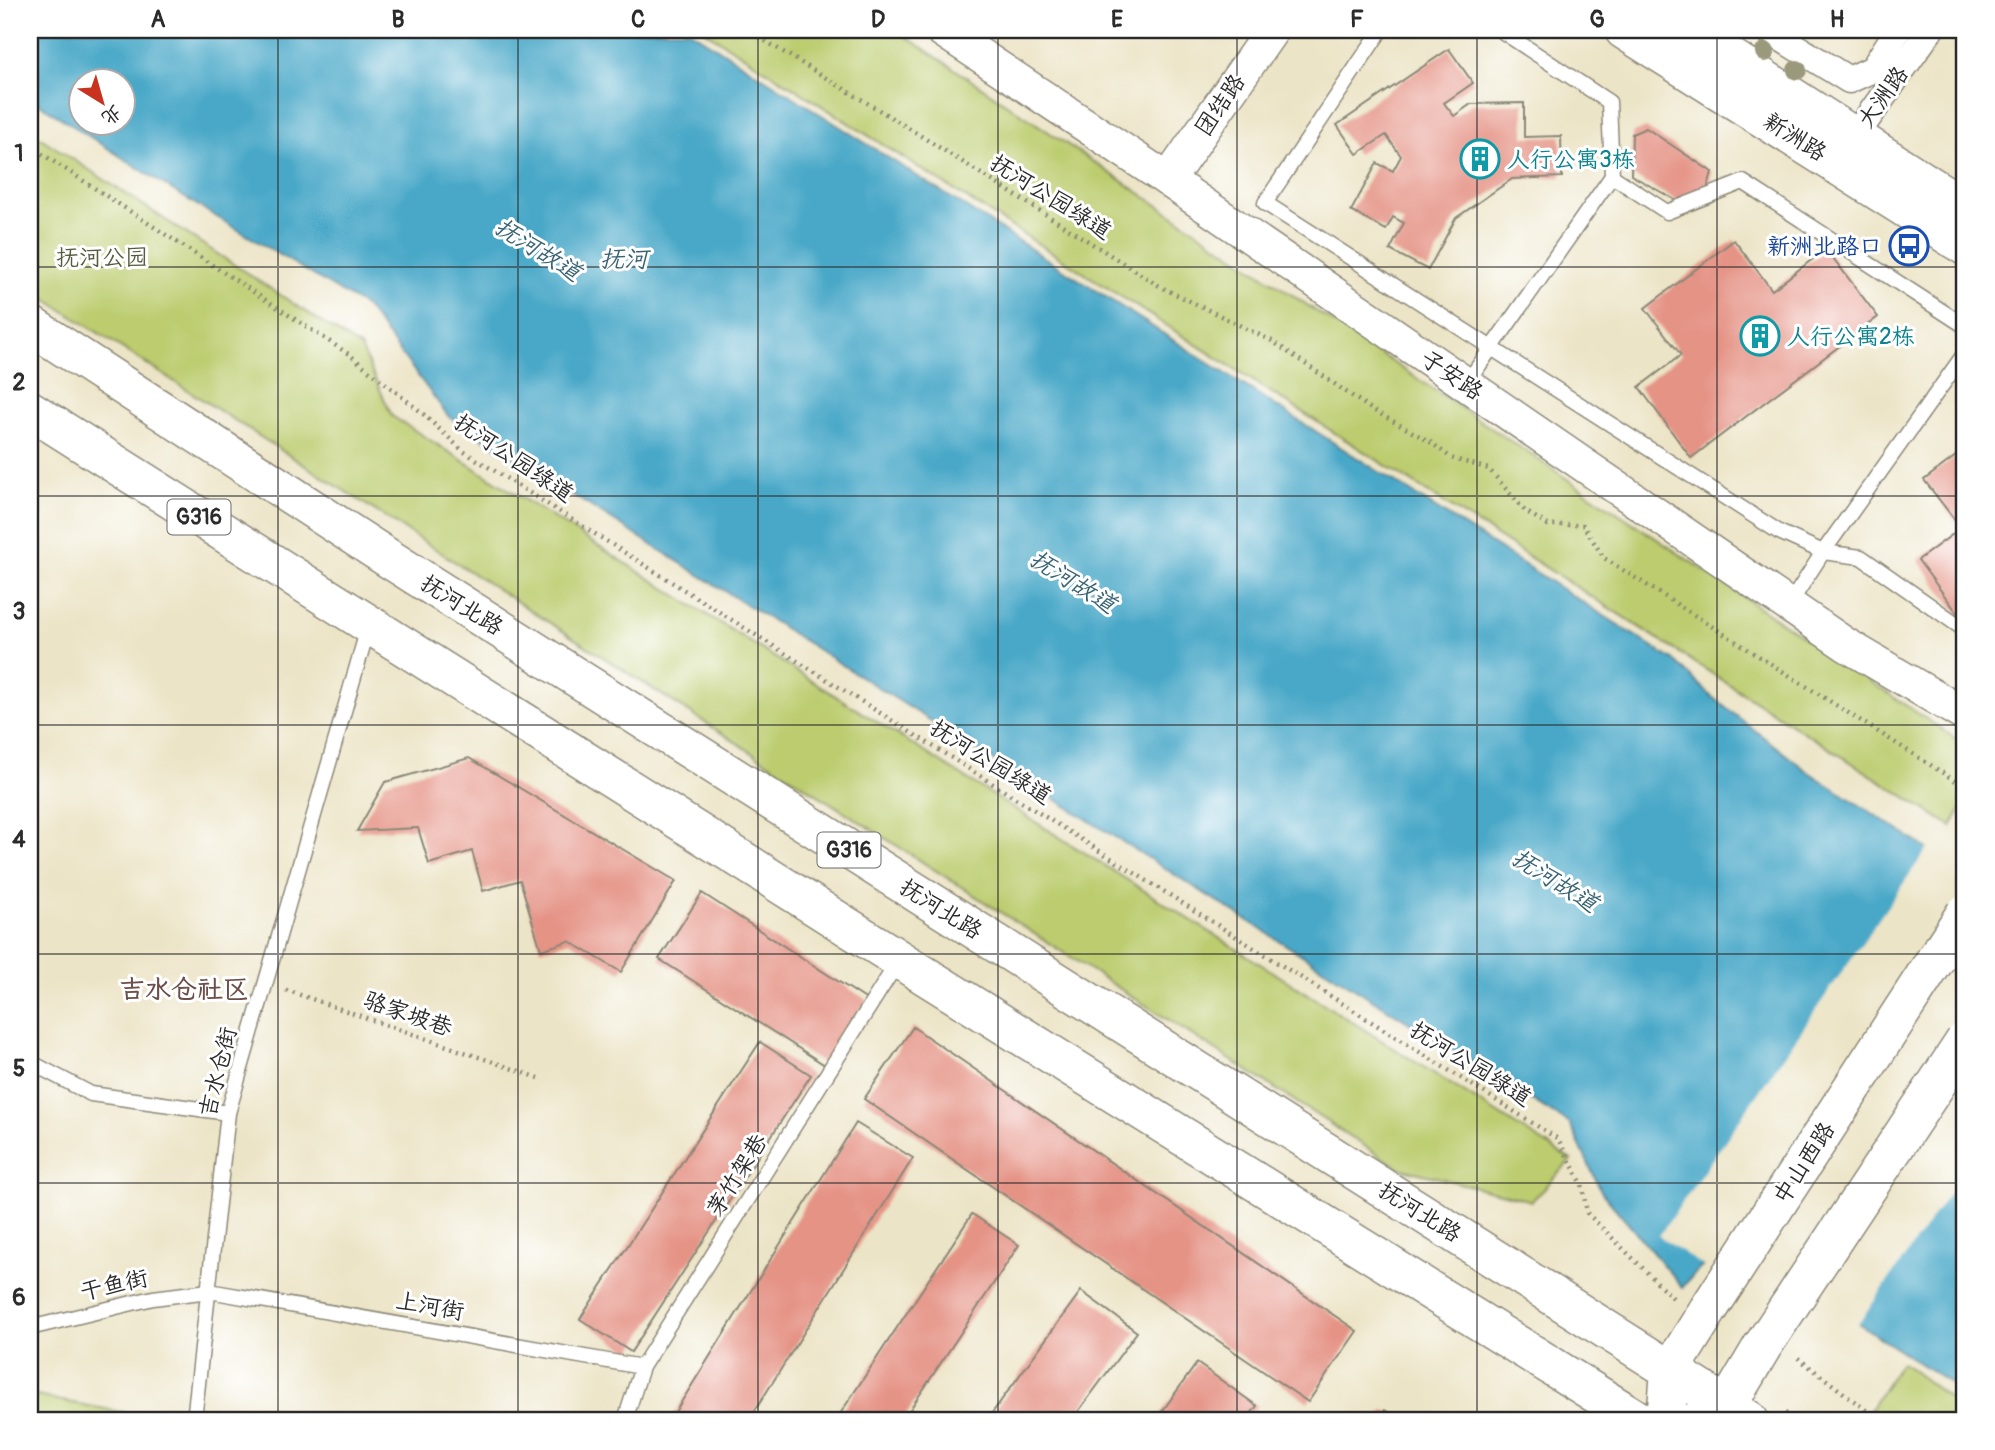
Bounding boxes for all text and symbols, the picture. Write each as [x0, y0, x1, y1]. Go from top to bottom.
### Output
text: A [151, 5, 166, 34]
text: B [391, 5, 405, 34]
text: C [631, 5, 645, 34]
text: D [871, 5, 885, 34]
text: E [1111, 5, 1123, 34]
text: F [1350, 5, 1364, 34]
text: G [1589, 5, 1605, 34]
text: H [1830, 5, 1844, 34]
street label: 大洲路 [1851, 60, 1915, 134]
north arrow [66, 66, 136, 136]
street label: 团结路 [1189, 68, 1251, 142]
text: 北 [97, 99, 126, 130]
street label: 新洲路 [1758, 106, 1832, 168]
building icon: 人行公寓3栋 [1459, 138, 1501, 180]
text: 1 [15, 139, 24, 168]
place label: 人行公寓3栋 [1507, 145, 1635, 174]
street label: 抚河公园绿道 [985, 148, 1117, 246]
water label: 抚河故道 [490, 212, 588, 289]
bus stop icon: 新洲北路口 [1888, 225, 1930, 267]
place label: 新洲北路口 [1767, 232, 1882, 261]
park label: 抚河公园 [56, 243, 148, 272]
water label: 抚河 [600, 245, 652, 274]
building icon: 人行公寓2栋 [1739, 315, 1781, 357]
place label: 人行公寓2栋 [1787, 322, 1915, 351]
street label: 子安路 [1415, 344, 1489, 406]
text: 2 [13, 368, 26, 397]
street label: 抚河公园绿道 [449, 407, 579, 509]
road number: G316 [168, 500, 230, 534]
water label: 抚河故道 [1025, 544, 1123, 621]
street label: 抚河北路 [415, 568, 509, 642]
text: 3 [13, 597, 25, 626]
street label: 抚河公园绿道 [925, 713, 1057, 811]
text: 4 [12, 825, 26, 854]
road number: G316 [818, 832, 880, 868]
water label: 抚河故道 [1507, 843, 1605, 920]
street label: 抚河北路 [894, 872, 988, 946]
district label: 吉水仓社区 [119, 974, 249, 1006]
street label: 骆家坡巷 [360, 985, 457, 1043]
street label: 抚河公园绿道 [1405, 1015, 1537, 1113]
street label: 吉水仓街 [193, 1024, 243, 1120]
text: 5 [13, 1054, 25, 1083]
street label: 中山西路 [1767, 1117, 1841, 1209]
street label: 茅竹架巷 [700, 1127, 774, 1222]
street label: 抚河北路 [1373, 1175, 1467, 1249]
street label: 干鱼街 [77, 1263, 151, 1307]
text: 6 [12, 1283, 26, 1312]
street label: 上河街 [394, 1286, 466, 1326]

